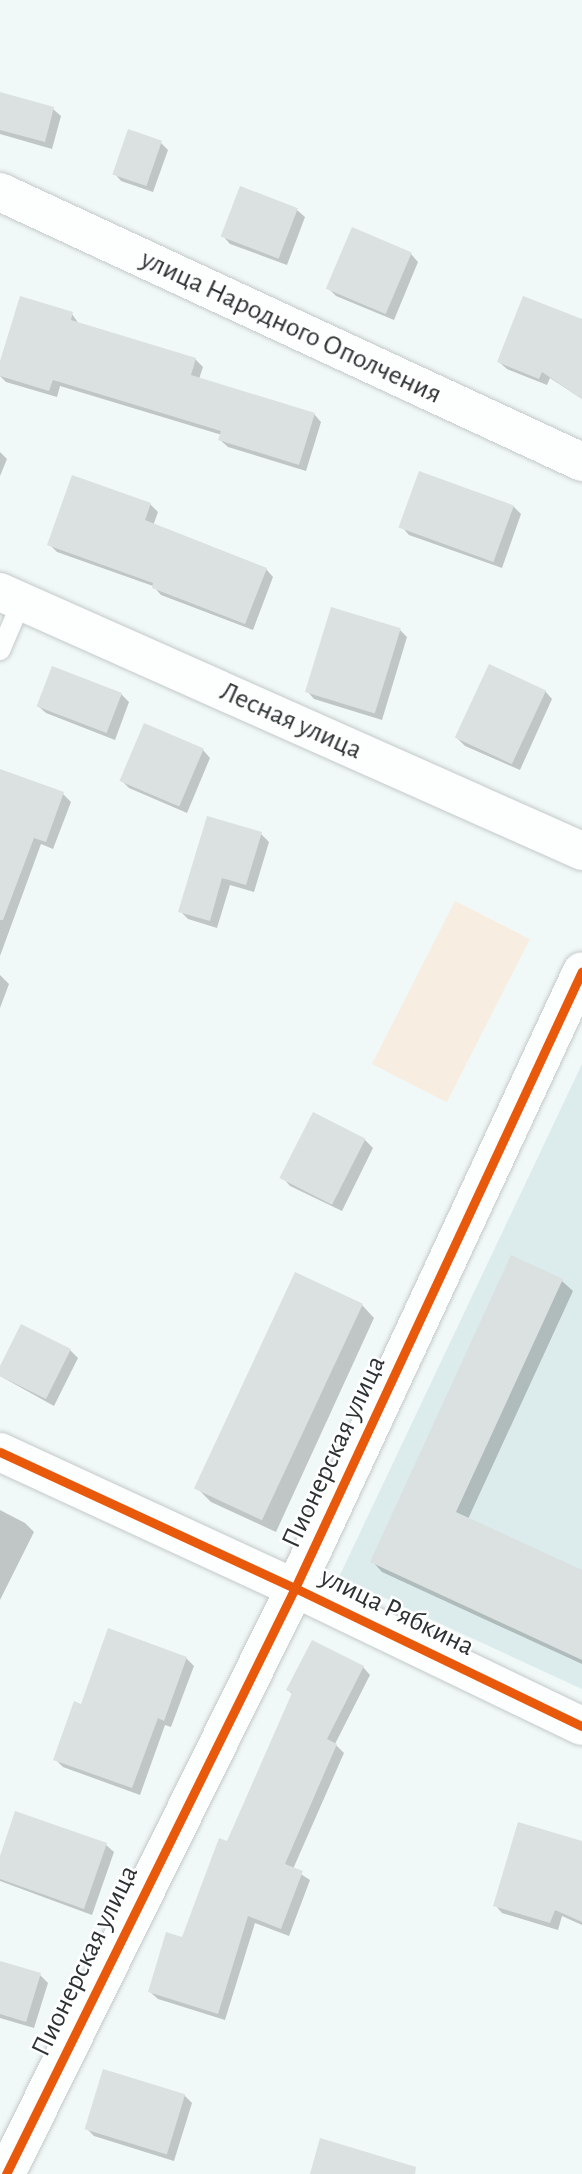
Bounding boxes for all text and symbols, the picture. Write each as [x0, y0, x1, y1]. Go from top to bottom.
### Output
street label: улица Народного Ополчения [135, 242, 447, 412]
street label: Лесная улица [215, 675, 367, 767]
street label: Пионерская улица [275, 1350, 393, 1554]
street label: улица Рябкина [314, 1560, 480, 1664]
street label: Пионерская улица [24, 1860, 146, 2062]

